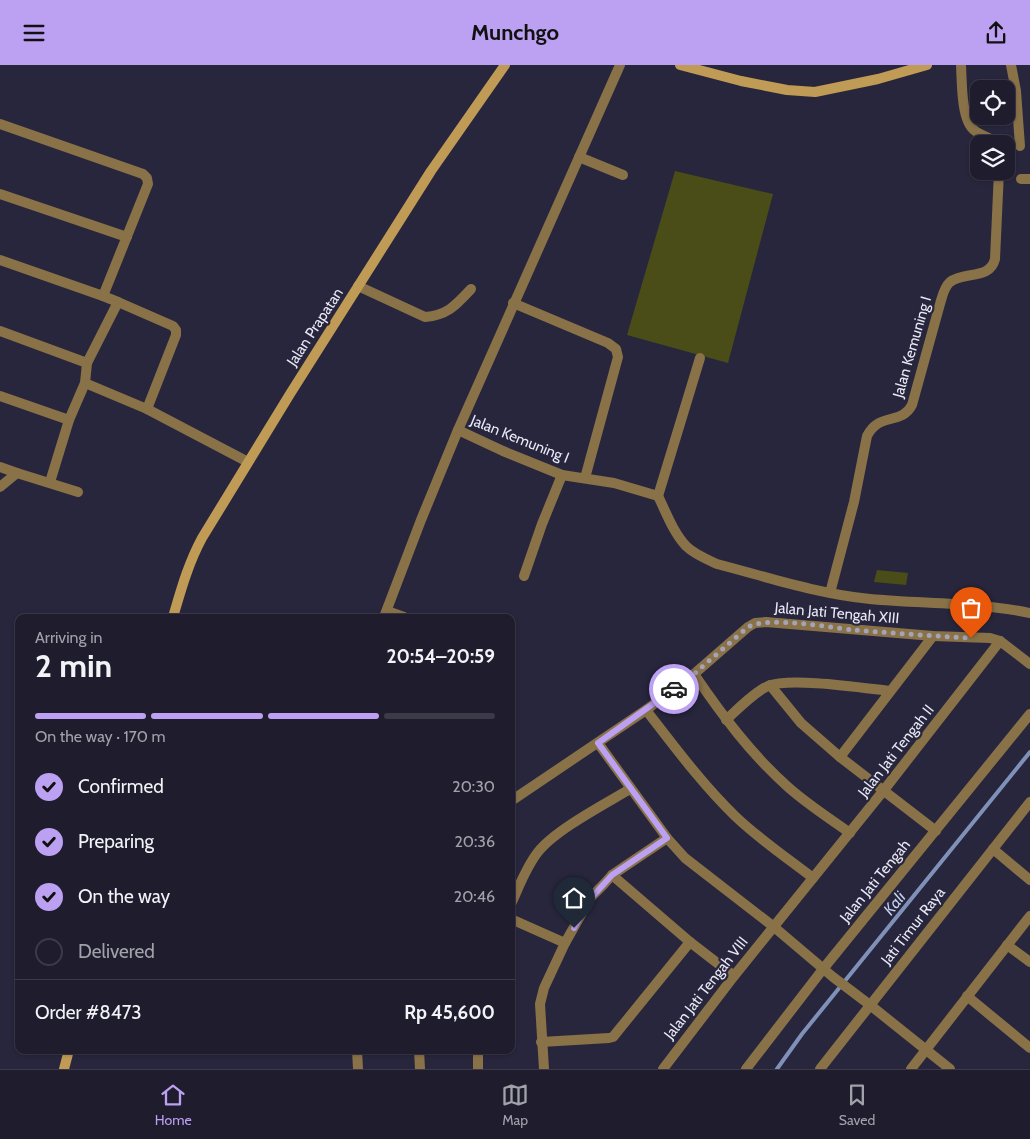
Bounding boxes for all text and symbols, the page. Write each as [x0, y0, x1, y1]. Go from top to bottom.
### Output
icon: menu [20, 19, 48, 47]
text: Munchgo [471, 19, 559, 46]
icon: share [982, 19, 1010, 47]
map controls [970, 80, 1015, 180]
button: locate [970, 80, 1015, 125]
button: layers [970, 135, 1015, 180]
street label: Jalan Prapatan [282, 284, 347, 370]
street label: Jalan Kemuning I [889, 294, 935, 401]
street label: Jalan Kemuning I [467, 411, 572, 467]
pin [950, 587, 992, 638]
icon: bag [957, 594, 985, 622]
street label: Jalan Jati Tengah XIII [773, 598, 900, 627]
text: Arriving in [35, 628, 102, 647]
text: 20:54–20:59 [386, 645, 495, 668]
text: 2 min [35, 646, 112, 685]
courier [649, 664, 699, 714]
icon: car [660, 675, 688, 703]
street label: Jalan Jati Tengah II [854, 701, 938, 802]
text: On the way · 170 m [35, 727, 166, 746]
icon: check [35, 773, 63, 801]
text: Confirmed [78, 775, 164, 798]
text: 20:30 [452, 777, 495, 796]
icon: check [35, 828, 63, 856]
text: Preparing [78, 830, 154, 853]
text: 20:36 [454, 832, 495, 851]
street label: Jalan Jati Tengah [835, 836, 914, 927]
pin [553, 877, 595, 928]
icon: check [35, 883, 63, 911]
street label: Jati Timur Raya [877, 883, 949, 969]
icon: home [560, 884, 588, 912]
text: On the way [78, 885, 170, 908]
text: 20:46 [454, 887, 495, 906]
water label: Kali [879, 887, 910, 919]
street label: Jalan Jati Tengah VIII [660, 933, 752, 1044]
text: Delivered [78, 940, 155, 963]
text: Order #8473 [35, 1001, 142, 1024]
text: Rp 45,600 [404, 1001, 495, 1024]
tab: Home [155, 1081, 192, 1129]
tab: Map [501, 1081, 529, 1129]
tab: Saved [839, 1081, 875, 1129]

